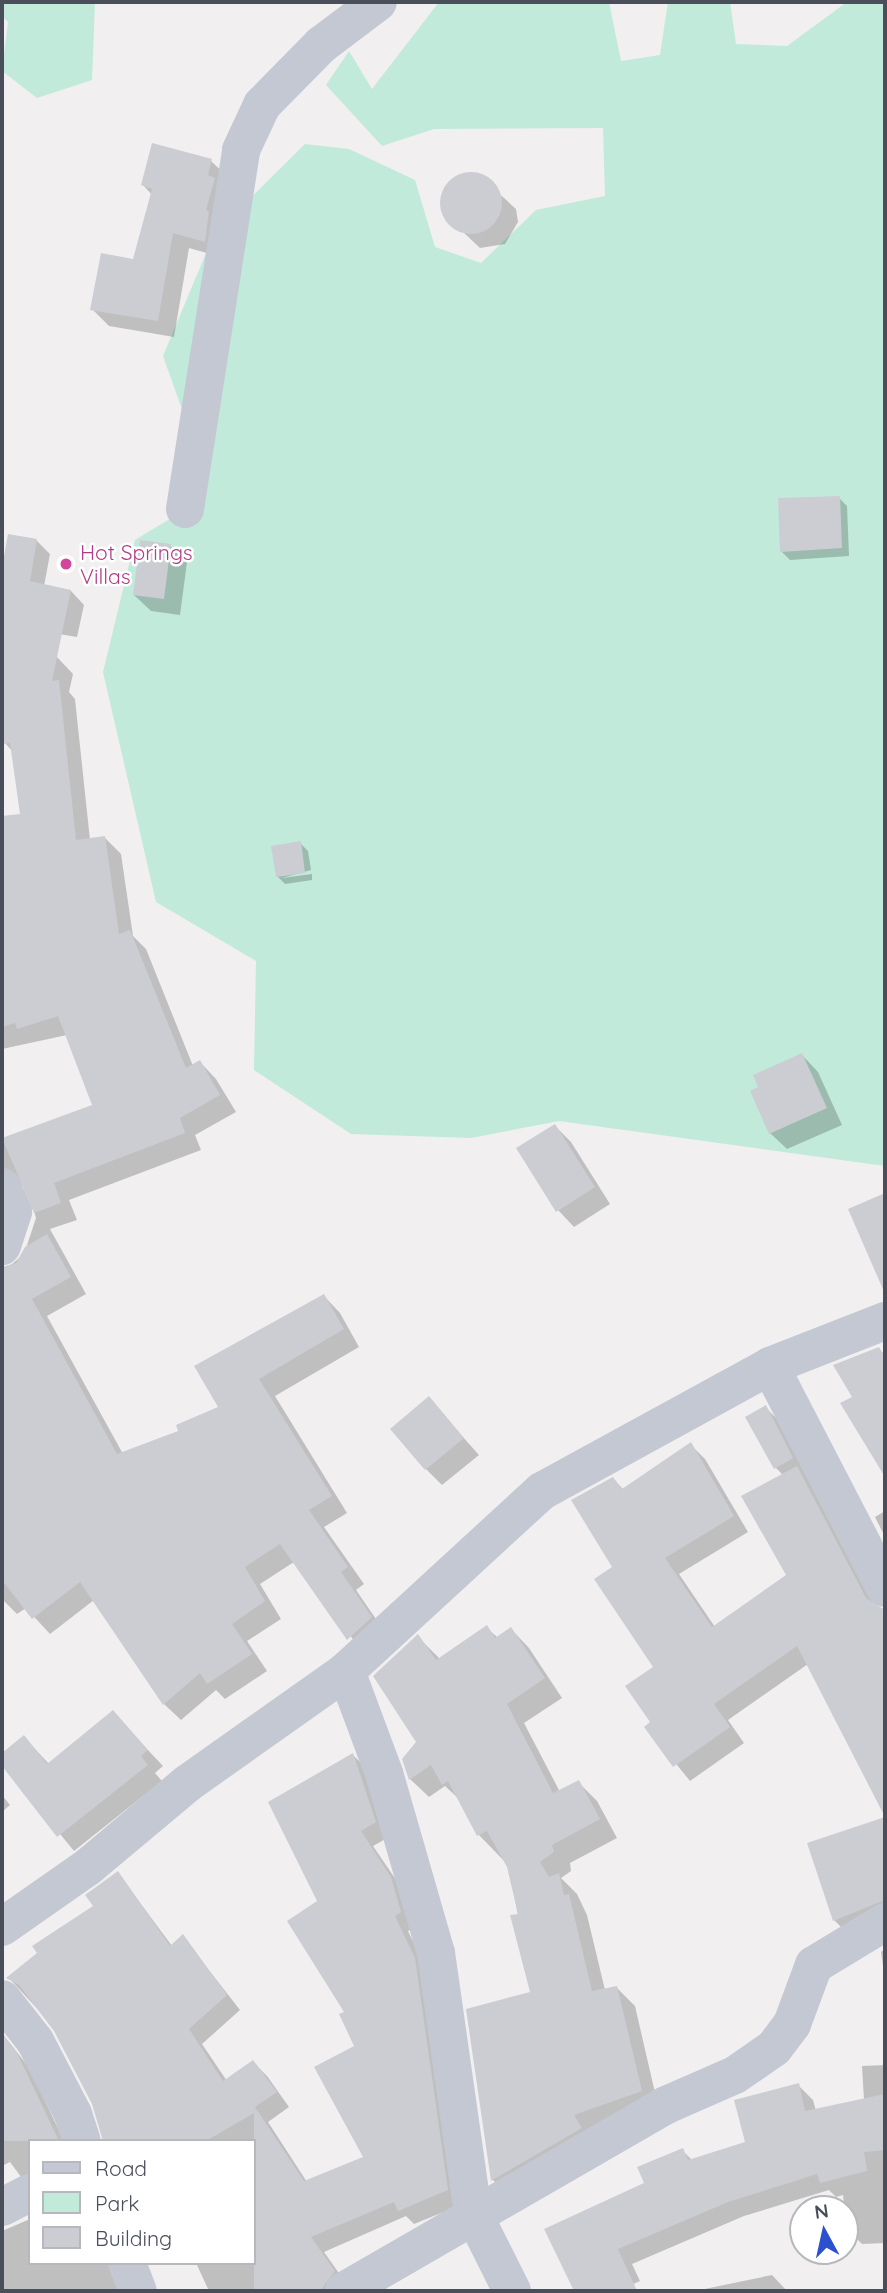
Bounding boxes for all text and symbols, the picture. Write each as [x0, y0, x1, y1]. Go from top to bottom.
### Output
place label: Hot Springs Villas [80, 539, 193, 589]
marker: Hot Springs Villas [58, 556, 74, 572]
legend [28, 2139, 256, 2265]
text: Road [95, 2155, 147, 2181]
text: Park [95, 2190, 139, 2216]
north arrow [789, 2195, 859, 2265]
text: N [813, 2198, 830, 2224]
text: Building [95, 2225, 172, 2251]

